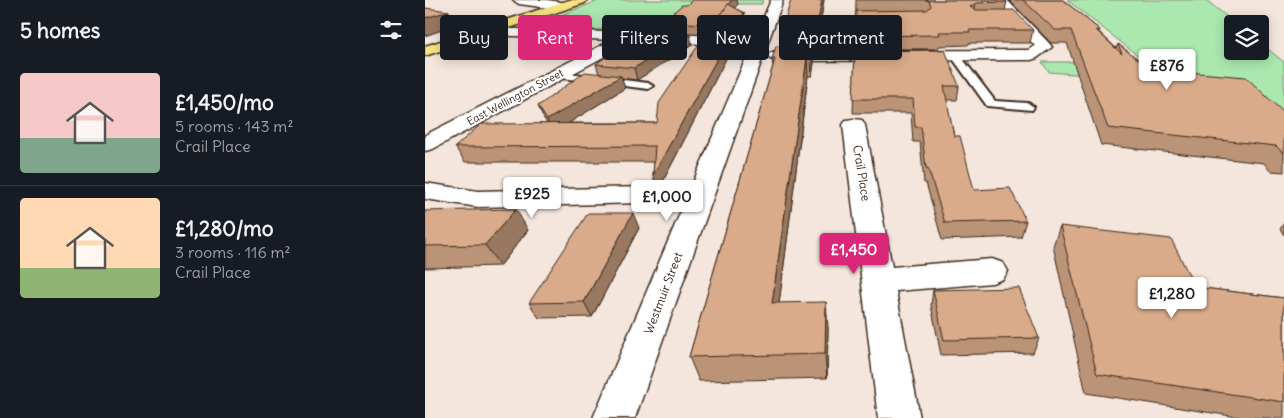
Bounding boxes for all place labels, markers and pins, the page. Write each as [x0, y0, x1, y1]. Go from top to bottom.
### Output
pin: £876 [1137, 48, 1197, 91]
pin: £925 [502, 176, 562, 219]
pin: £1,000 [626, 180, 708, 222]
pin: £1,450 [813, 232, 895, 275]
pin: £1,280 [1131, 276, 1213, 319]

